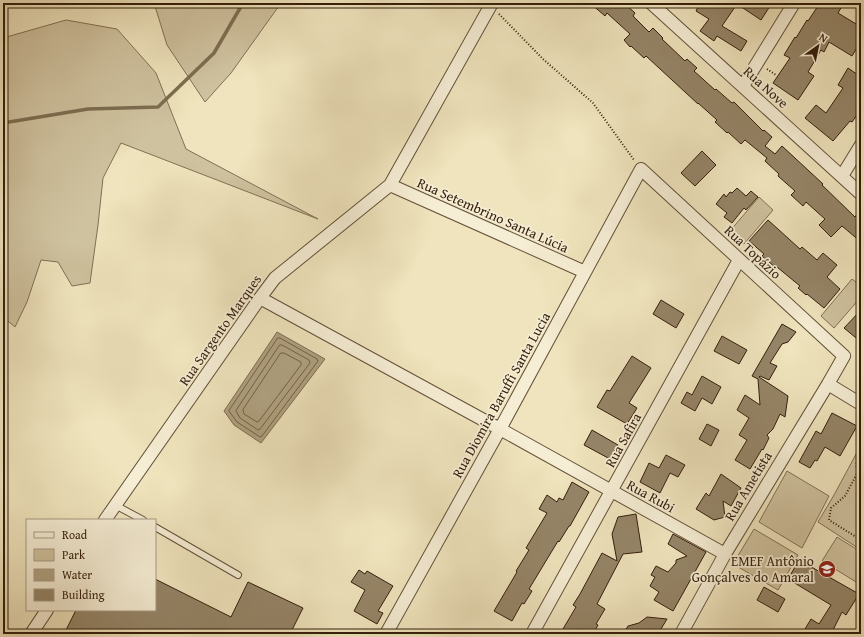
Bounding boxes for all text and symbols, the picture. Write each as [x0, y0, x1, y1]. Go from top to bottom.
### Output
north arrow [798, 26, 838, 66]
text: N [816, 29, 831, 47]
street label: Rua Nove [739, 61, 793, 113]
street label: Rua Setembrino Santa Lúcia [414, 173, 572, 258]
street label: Rua Topázio [720, 220, 786, 284]
street label: Rua Sargento Marques [174, 270, 266, 390]
street label: Rua Diomira Baruffi Santa Lucia [447, 308, 555, 481]
street label: Rua Safira [600, 409, 646, 471]
street label: Rua Ametista [719, 447, 777, 525]
street label: Rua Rubi [623, 475, 679, 517]
legend [26, 519, 156, 611]
text: Road [62, 526, 88, 543]
text: Park [62, 546, 86, 563]
place label: EMEF Antônio Gonçalves do Amaral [692, 551, 814, 587]
school or university icon: EMEF Antônio Gonçalves do Amaral [817, 559, 837, 579]
text: Water [62, 566, 92, 583]
text: Building [62, 586, 105, 603]

